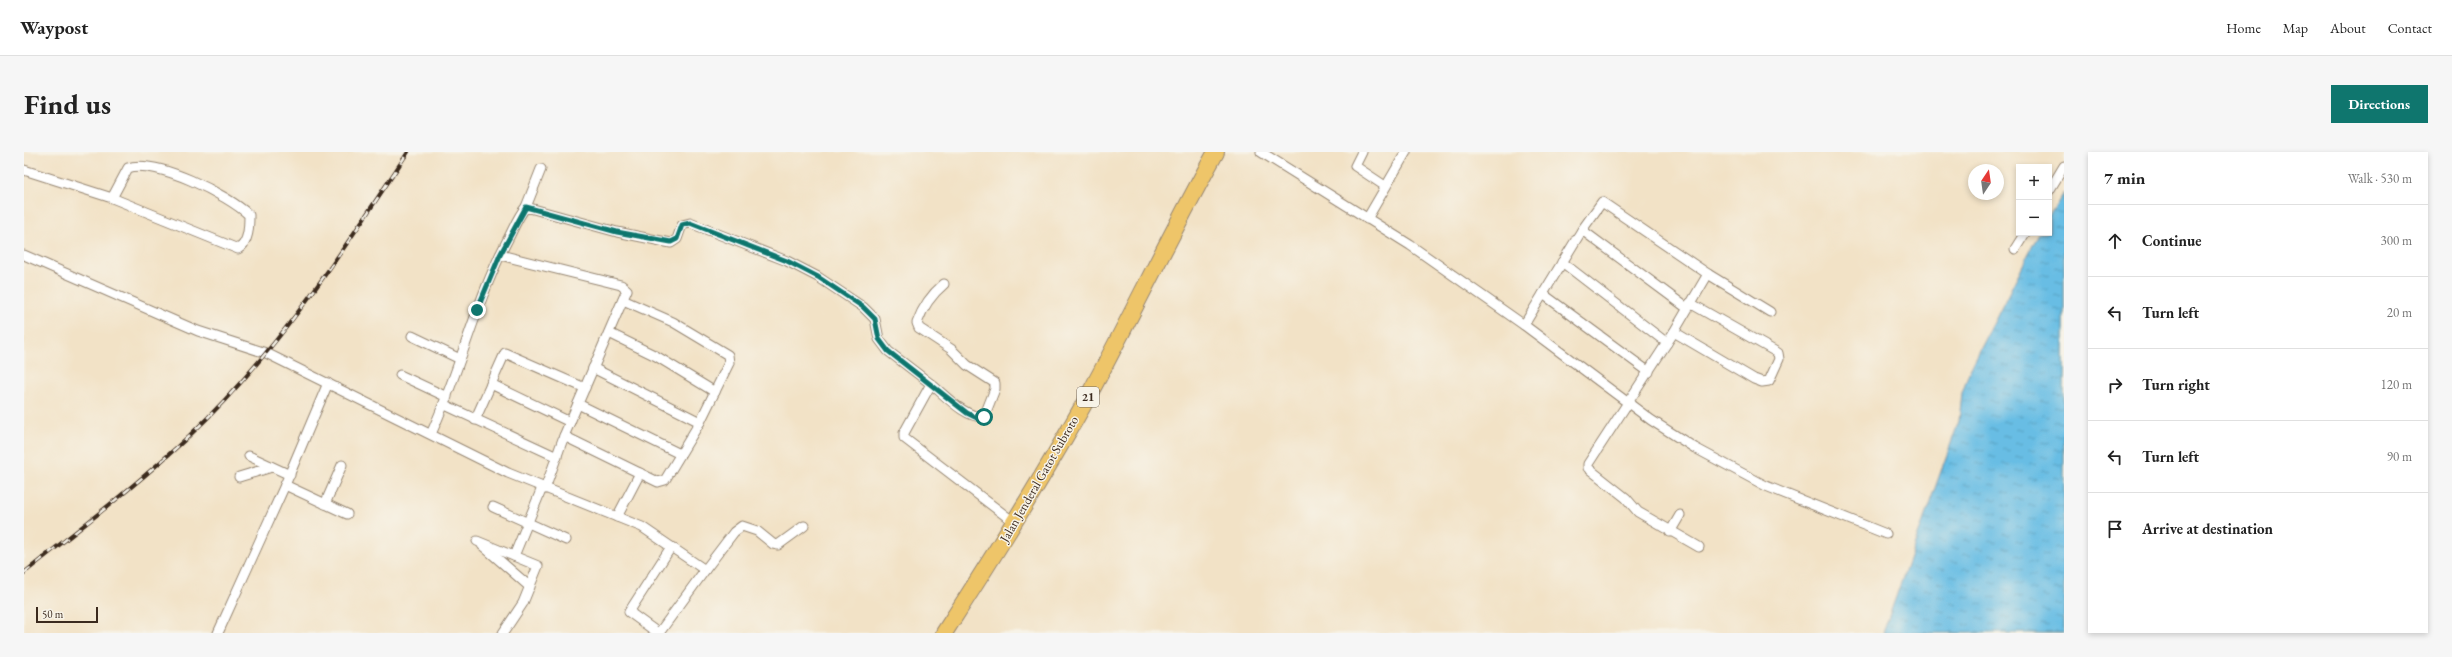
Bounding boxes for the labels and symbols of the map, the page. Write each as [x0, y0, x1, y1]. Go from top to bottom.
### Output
north arrow [1968, 164, 2004, 200]
route end [468, 301, 486, 319]
road number: 21 [1077, 387, 1099, 407]
route start [975, 408, 993, 426]
street label: Jalan Jenderal Gatot Subroto [995, 413, 1082, 546]
scale bar [36, 605, 98, 624]

